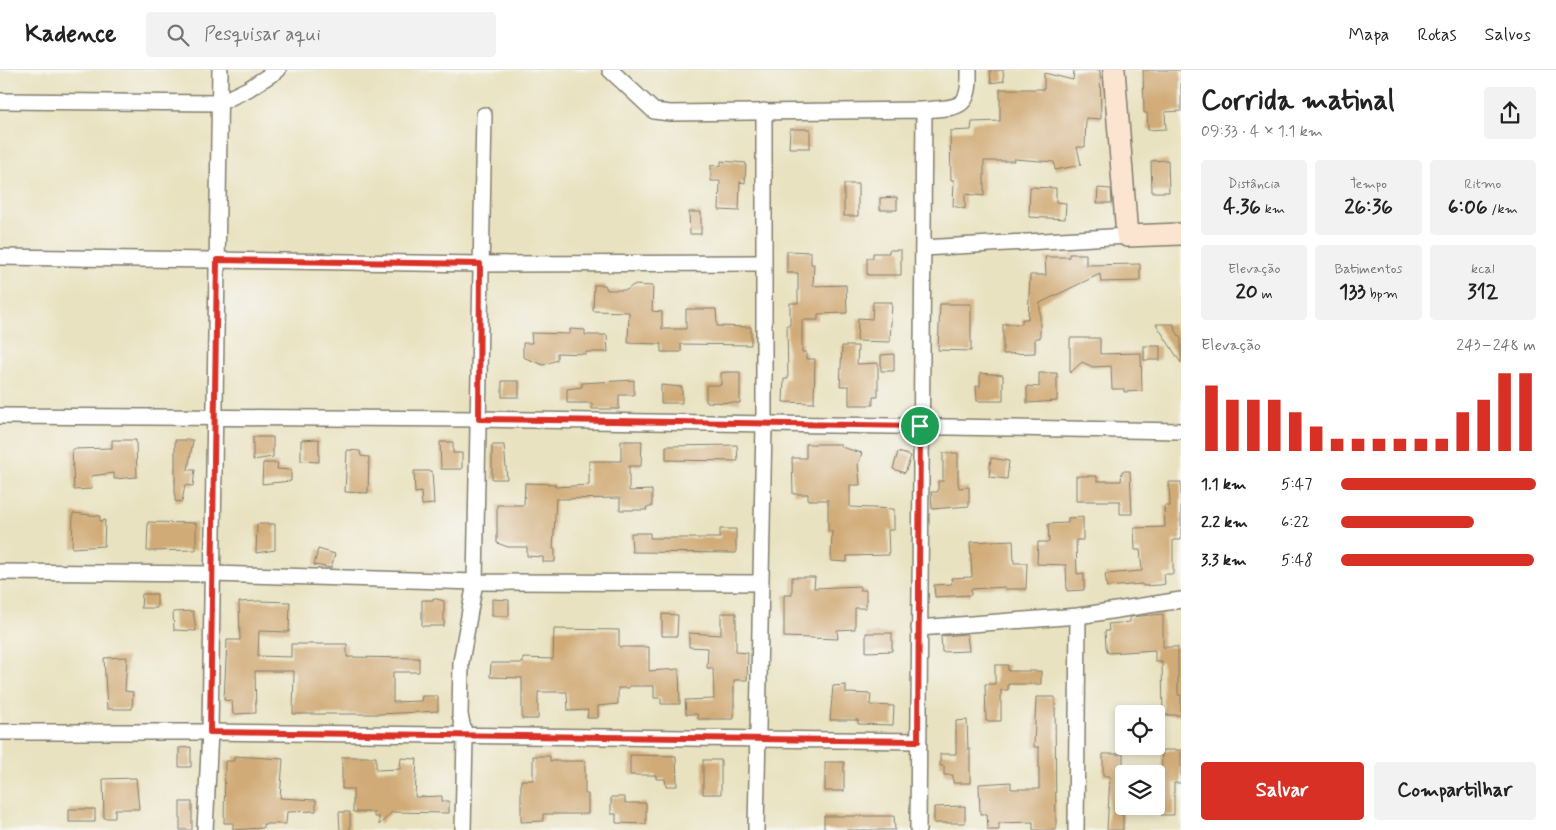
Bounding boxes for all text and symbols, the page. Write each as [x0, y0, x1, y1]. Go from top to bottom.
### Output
search box [146, 12, 496, 57]
text: Kadence [25, 19, 116, 50]
icon: search [164, 21, 192, 49]
text: Pesquisar aqui [204, 22, 321, 47]
text: Mapa [1348, 23, 1389, 47]
text: Rotas [1417, 23, 1457, 47]
text: Salvos [1485, 23, 1531, 47]
text: Corrida matinal [1201, 83, 1395, 120]
button: share [1484, 87, 1536, 139]
text: 09:33 · 4 × 1.1 km [1201, 121, 1323, 142]
text: Distância [1228, 175, 1280, 193]
text: Tempo [1350, 175, 1387, 193]
text: Ritmo [1464, 175, 1501, 193]
text: 4.36 [1223, 193, 1261, 221]
text: 26:36 [1344, 193, 1393, 221]
text: 6:06 [1448, 193, 1488, 221]
text: km [1261, 200, 1285, 218]
text: /km [1488, 200, 1518, 218]
text: Elevação [1228, 260, 1280, 278]
text: Batimentos [1334, 260, 1403, 278]
text: kcal [1471, 260, 1495, 278]
text: 20 [1236, 278, 1258, 306]
text: 133 [1339, 278, 1366, 306]
text: 312 [1467, 278, 1498, 306]
text: m [1258, 285, 1273, 303]
text: bpm [1366, 285, 1398, 303]
text: Elevação [1201, 335, 1261, 356]
text: 243–248 m [1456, 335, 1536, 356]
pin [899, 405, 941, 447]
icon: arrive [906, 412, 934, 440]
text: 1.1 km [1201, 474, 1246, 495]
text: 5:47 [1281, 474, 1312, 495]
text: 2.2 km [1201, 512, 1248, 533]
text: 6:22 [1281, 512, 1310, 533]
text: 3.3 km [1201, 550, 1246, 571]
text: 5:48 [1281, 550, 1313, 571]
map controls [1115, 705, 1165, 815]
button: locate [1115, 705, 1165, 755]
button: Salvar [1201, 762, 1364, 820]
button: Compartilhar [1374, 762, 1536, 820]
button: layers [1115, 765, 1165, 815]

